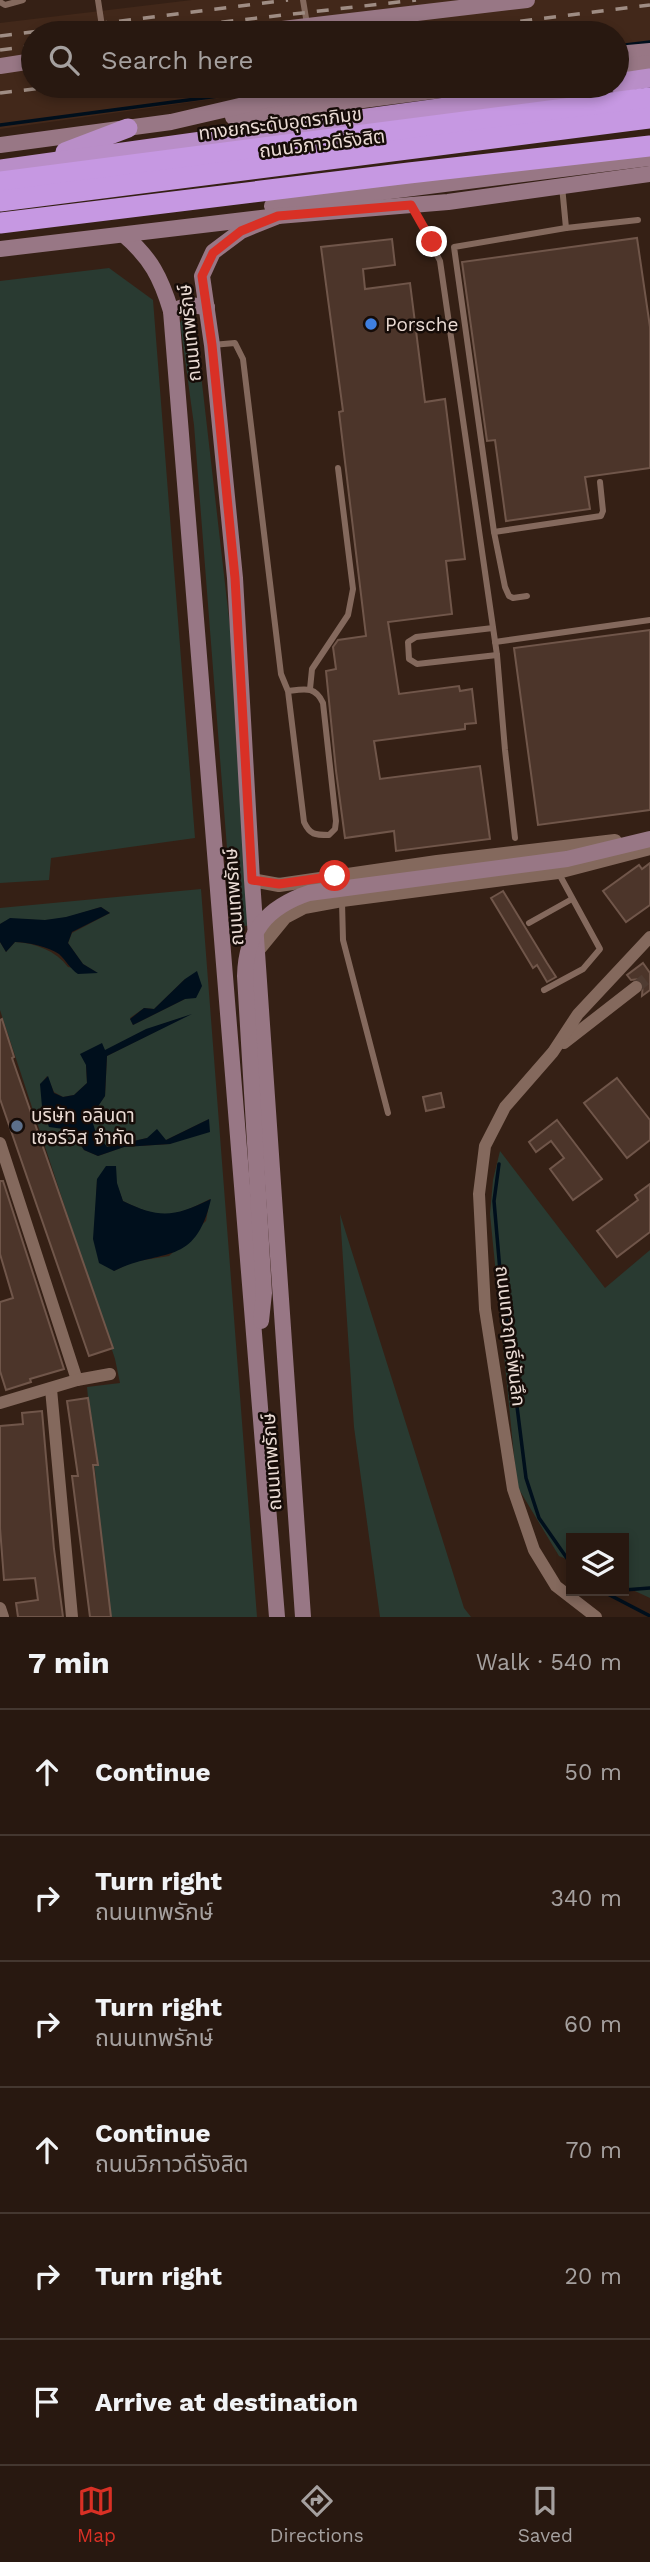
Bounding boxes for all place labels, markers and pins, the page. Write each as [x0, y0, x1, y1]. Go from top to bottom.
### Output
place label: Porsche [385, 313, 459, 336]
marker: Porsche [363, 316, 379, 332]
place label: บริษัท อลินดา เซอร์วิส จำกัด [31, 1104, 135, 1149]
marker: บริษัท อลินดา เซอร์วิส จำกัด [9, 1118, 25, 1134]

